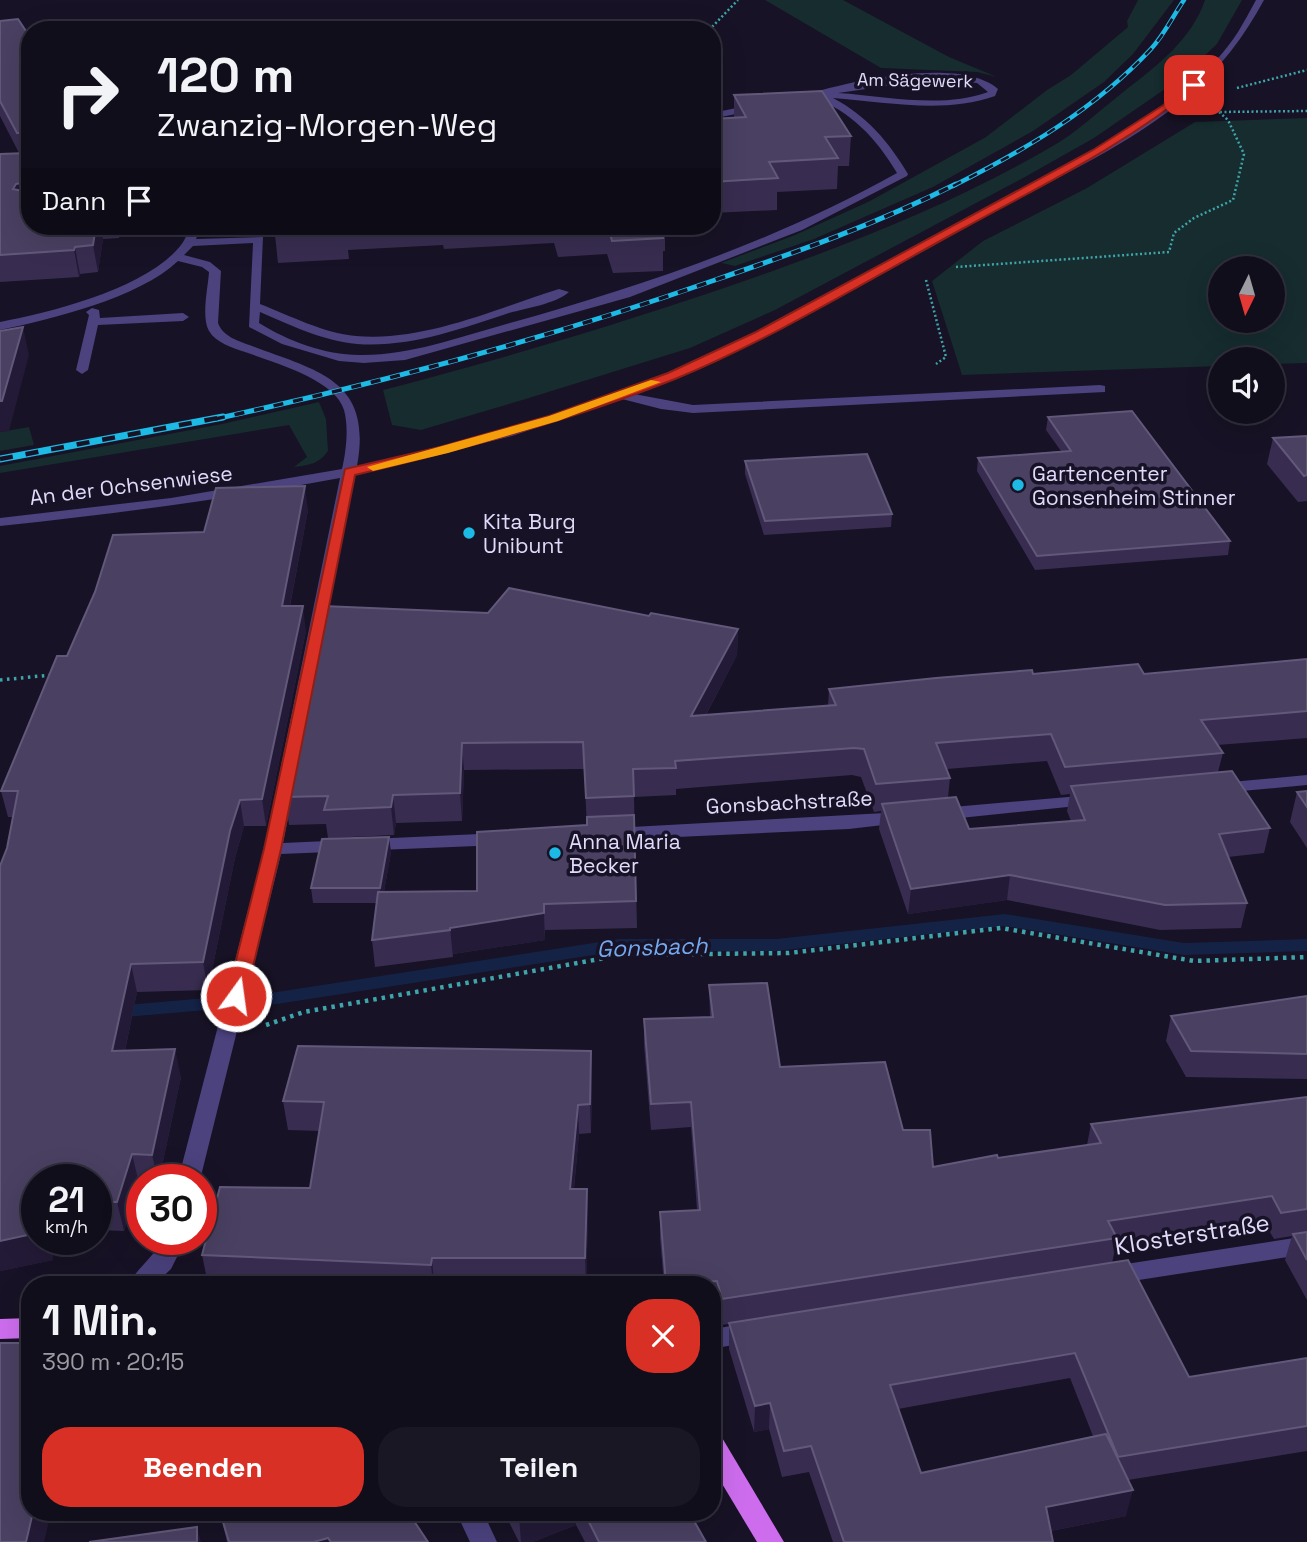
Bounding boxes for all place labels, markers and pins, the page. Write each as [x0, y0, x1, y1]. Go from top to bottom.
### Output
pin [1164, 55, 1224, 115]
place label: Gartencenter Gonsenheim Stinner [1032, 460, 1236, 511]
marker: Gartencenter Gonsenheim Stinner [1010, 477, 1026, 493]
place label: Kita Burg Unibunt [483, 508, 576, 559]
marker: Kita Burg Unibunt [461, 525, 477, 541]
place label: Anna Maria Becker [569, 828, 681, 879]
marker: Anna Maria Becker [547, 845, 563, 861]

